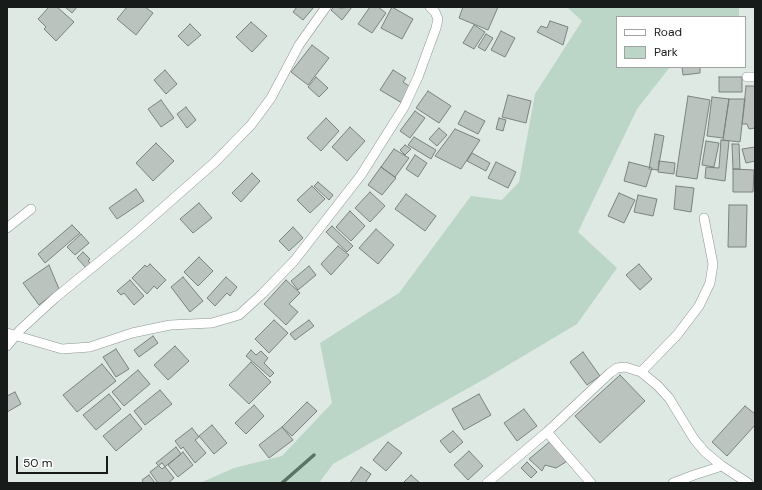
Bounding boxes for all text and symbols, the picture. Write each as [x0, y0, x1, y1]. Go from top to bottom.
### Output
legend [616, 16, 746, 68]
text: Road [654, 24, 682, 40]
text: Park [654, 44, 678, 60]
scale bar [18, 448, 110, 474]
text: 50 m [23, 455, 52, 471]

